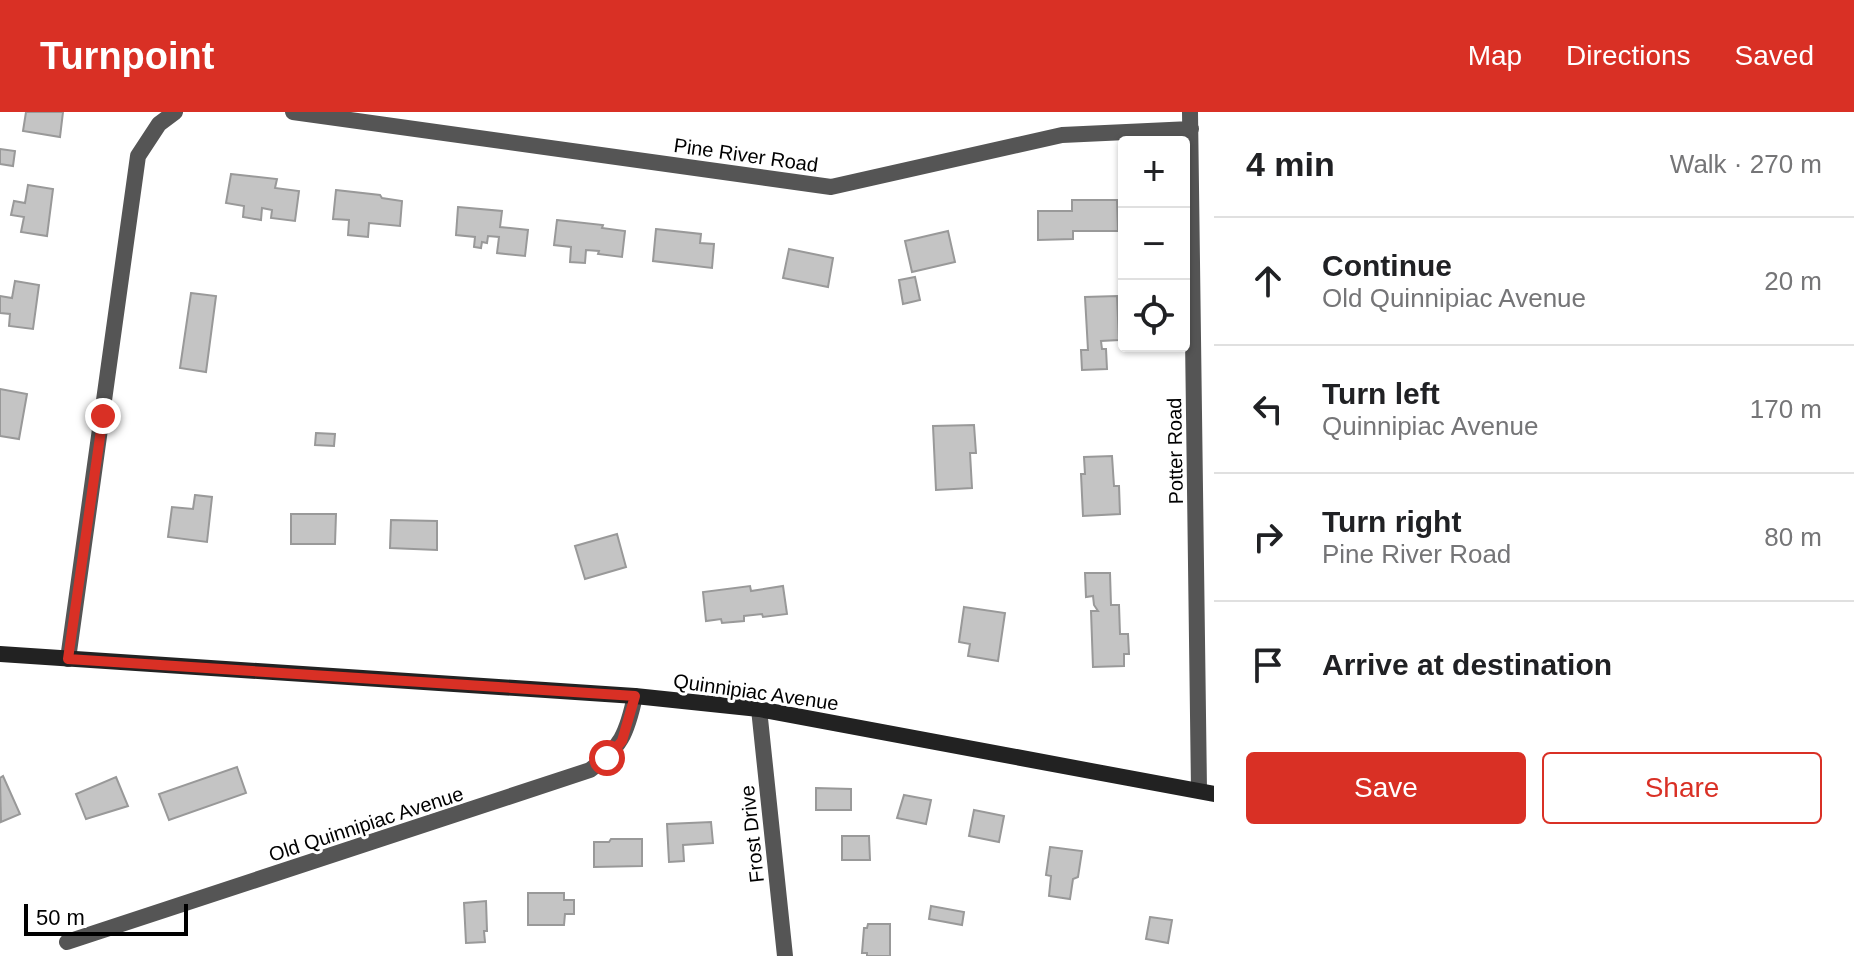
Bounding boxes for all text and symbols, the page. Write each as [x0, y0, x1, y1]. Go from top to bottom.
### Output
text: Turnpoint [40, 35, 214, 77]
text: Map [1468, 40, 1522, 71]
text: Directions [1566, 40, 1691, 71]
text: Saved [1735, 40, 1814, 71]
street label: Pine River Road [672, 134, 820, 176]
map controls [1118, 136, 1190, 352]
button: + [1118, 136, 1190, 208]
text: 4 min [1246, 145, 1335, 183]
text: Walk · 270 m [1670, 149, 1822, 179]
button: − [1118, 208, 1190, 280]
text: Continue [1322, 249, 1452, 282]
icon: ahead [1246, 259, 1290, 303]
text: 20 m [1764, 266, 1822, 296]
button: locate [1118, 280, 1190, 352]
text: Old Quinnipiac Avenue [1322, 283, 1586, 313]
text: Turn left [1322, 377, 1440, 410]
icon: left [1246, 387, 1290, 431]
text: 170 m [1750, 394, 1822, 424]
street label: Potter Road [1163, 397, 1187, 505]
route end [85, 398, 121, 434]
text: Quinnipiac Avenue [1322, 411, 1538, 441]
text: Turn right [1322, 505, 1461, 538]
icon: right [1246, 515, 1290, 559]
text: 80 m [1764, 522, 1822, 552]
text: Pine River Road [1322, 539, 1511, 569]
icon: arrive [1246, 643, 1290, 687]
text: Arrive at destination [1322, 648, 1612, 681]
street label: Quinnipiac Avenue [672, 670, 840, 714]
route start [589, 740, 625, 776]
button: Save [1246, 752, 1526, 824]
button: Share [1542, 752, 1822, 824]
street label: Old Quinnipiac Avenue [266, 782, 466, 866]
street label: Frost Drive [736, 784, 768, 884]
scale bar [24, 900, 188, 936]
text: 50 m [36, 905, 85, 930]

